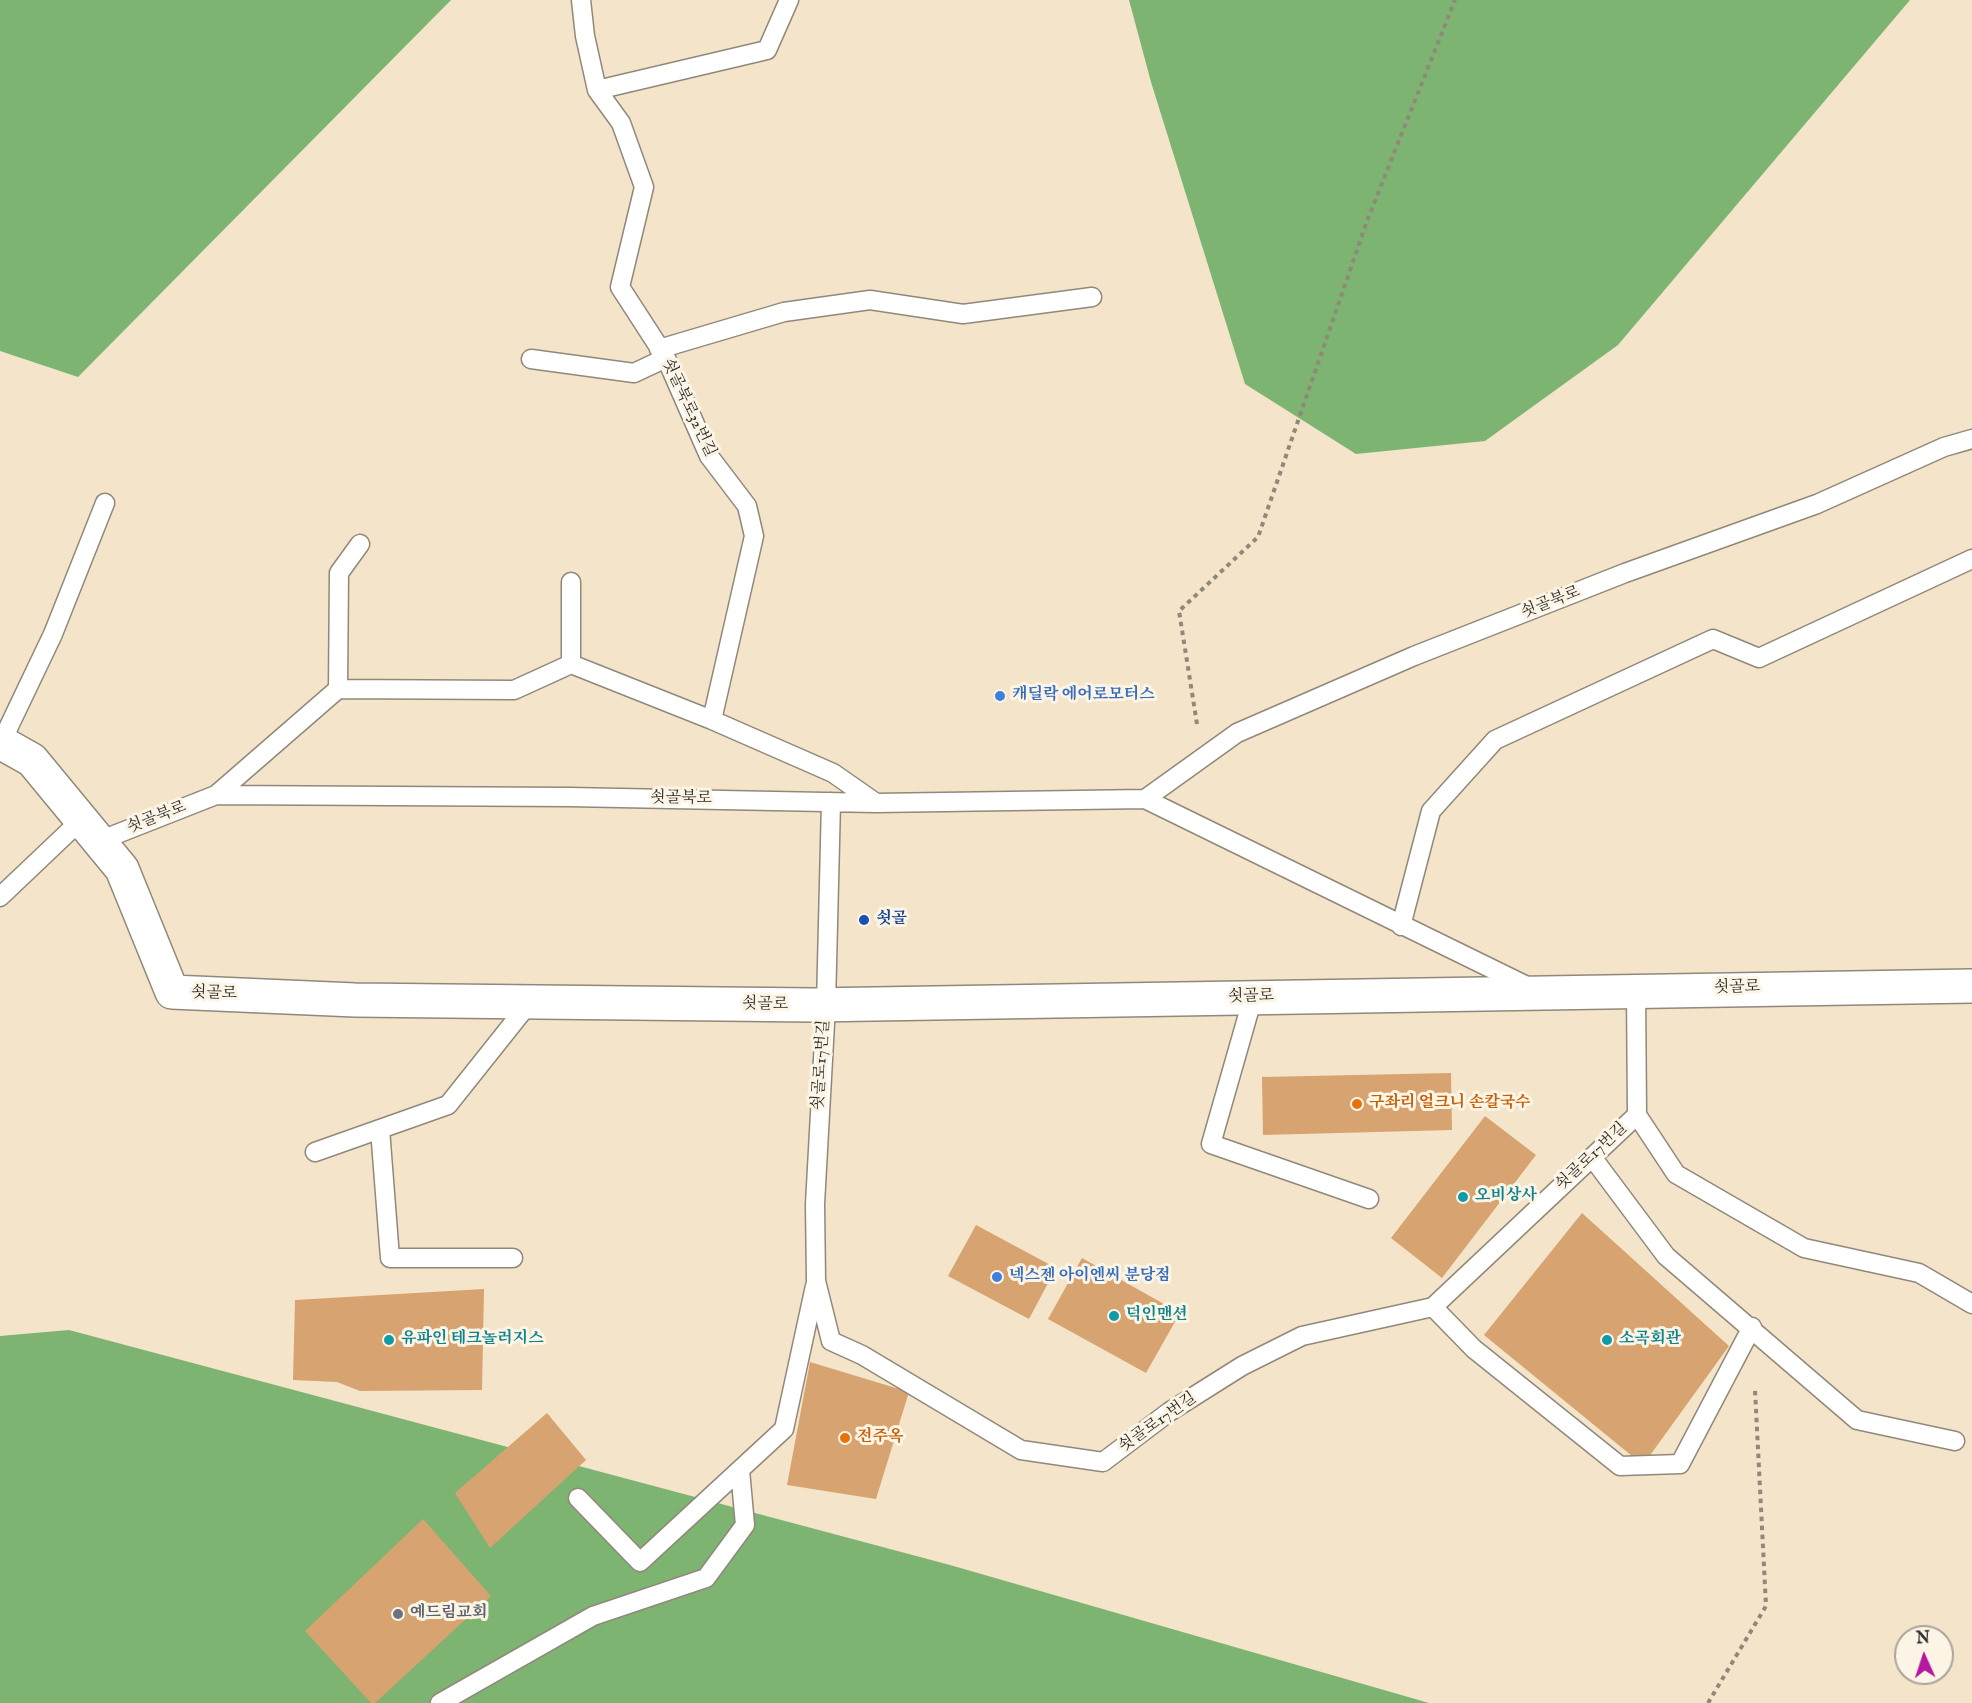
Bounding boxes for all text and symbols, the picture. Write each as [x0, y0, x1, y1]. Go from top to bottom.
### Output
street label: 쇳골북로32번길 [657, 356, 719, 460]
street label: 쇳골북로 [1519, 583, 1583, 623]
place label: 캐딜락 에어로모터스 [1012, 686, 1155, 706]
marker: 캐딜락 에어로모터스 [993, 689, 1007, 703]
street label: 쇳골북로 [650, 789, 712, 809]
street label: 쇳골북로 [125, 798, 189, 838]
place label: 쇳골 [876, 910, 907, 930]
marker: 쇳골 [857, 913, 871, 927]
street label: 쇳골로 [1714, 978, 1760, 998]
street label: 쇳골로 [190, 984, 238, 1004]
street label: 쇳골로 [1228, 987, 1274, 1007]
street label: 쇳골로 [742, 995, 788, 1015]
street label: 쇳골로17번길 [809, 1019, 835, 1111]
place label: 구좌리 얼크니 손칼국수 [1369, 1094, 1531, 1114]
marker: 구좌리 얼크니 손칼국수 [1350, 1097, 1364, 1111]
street label: 쇳골로17번길 [1552, 1119, 1632, 1195]
place label: 오비상사 [1475, 1187, 1537, 1207]
marker: 오비상사 [1456, 1190, 1470, 1204]
place label: 넥스젠 아이엔씨 분당점 [1009, 1267, 1171, 1287]
marker: 넥스젠 아이엔씨 분당점 [990, 1270, 1004, 1284]
place label: 덕인맨션 [1126, 1306, 1188, 1326]
marker: 덕인맨션 [1107, 1309, 1121, 1323]
place label: 유파인 테크놀러지스 [401, 1330, 544, 1350]
place label: 소곡회관 [1619, 1330, 1681, 1350]
marker: 유파인 테크놀러지스 [382, 1333, 396, 1347]
marker: 소곡회관 [1600, 1333, 1614, 1347]
street label: 쇳골로17번길 [1115, 1389, 1201, 1457]
place label: 전주옥 [857, 1428, 903, 1448]
marker: 전주옥 [838, 1431, 852, 1445]
place label: 예드림교회 [410, 1604, 487, 1624]
marker: 예드림교회 [391, 1607, 405, 1621]
north arrow [1894, 1625, 1954, 1685]
text: N [1916, 1629, 1931, 1649]

